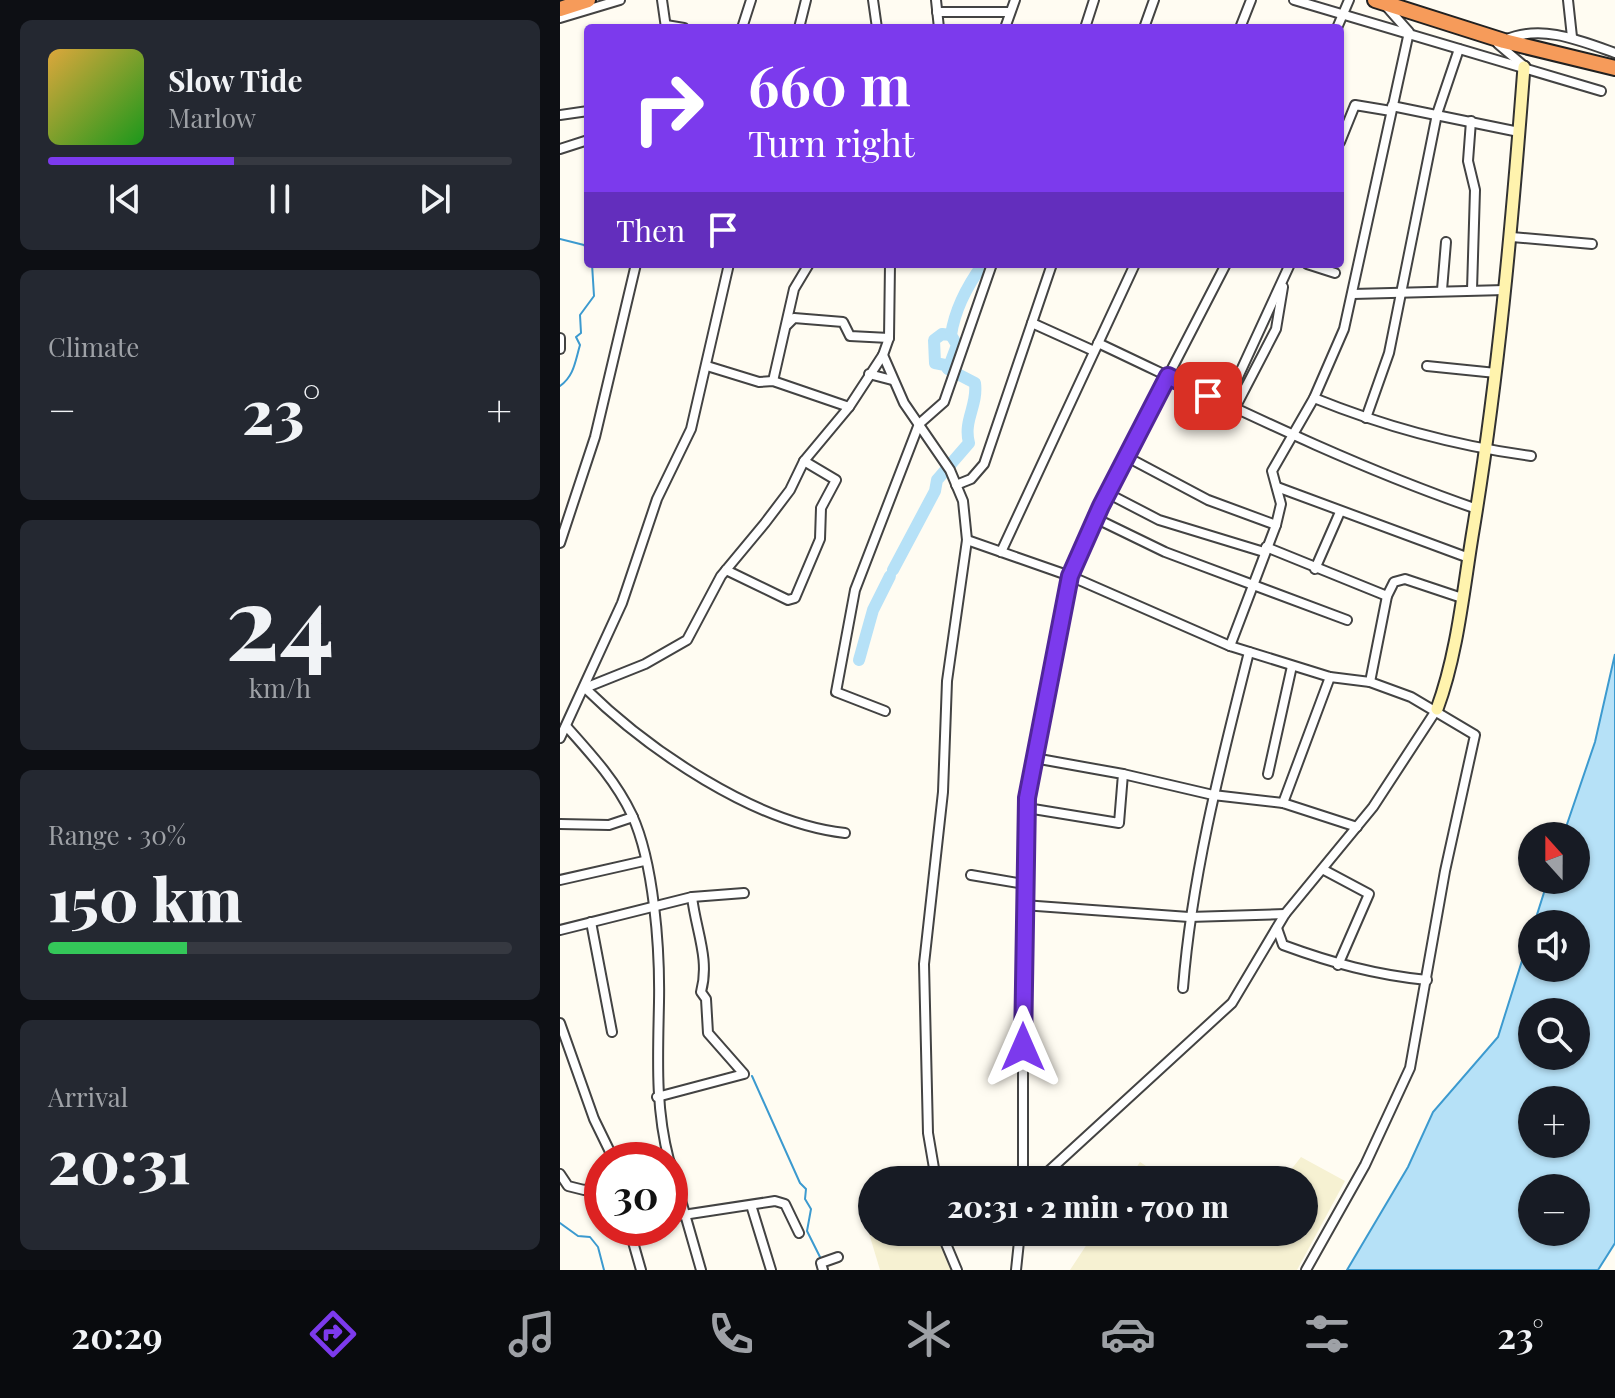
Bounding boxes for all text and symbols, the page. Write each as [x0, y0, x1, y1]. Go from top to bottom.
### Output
text: 660 m [748, 46, 911, 121]
icon: right [616, 56, 720, 160]
text: Slow Tide [168, 60, 303, 100]
text: Marlow [168, 100, 256, 135]
text: Turn right [748, 118, 915, 166]
icon: previous [103, 177, 147, 221]
icon: pause [258, 177, 302, 221]
icon: next [413, 177, 457, 221]
icon: arrive [701, 208, 745, 252]
text: Then [616, 210, 685, 250]
text: Climate [48, 329, 139, 364]
pin [1174, 362, 1242, 430]
text: 23° [242, 369, 321, 449]
icon: arrive [1186, 374, 1230, 418]
text: − [48, 379, 76, 438]
text: + [486, 379, 512, 438]
text: 24 [225, 548, 335, 687]
text: km/h [249, 670, 311, 705]
text: Range · 30% [48, 817, 186, 852]
north arrow [1518, 822, 1590, 894]
map controls [1518, 822, 1590, 1246]
text: 150 km [48, 857, 242, 937]
button: sound [1518, 910, 1590, 982]
button: search [1518, 998, 1590, 1070]
position arrow [981, 1005, 1065, 1089]
text: Arrival [48, 1079, 128, 1114]
button: + [1518, 1086, 1590, 1158]
text: 20:31 [48, 1119, 191, 1199]
speed limit sign: 30 [584, 1142, 688, 1246]
button: − [1518, 1174, 1590, 1246]
text: 20:31 · 2 min · 700 m [947, 1186, 1229, 1226]
icon: directions [305, 1306, 361, 1362]
icon: music [504, 1306, 560, 1362]
icon: phone [703, 1306, 759, 1362]
icon: climate [901, 1306, 957, 1362]
icon: car [1100, 1306, 1156, 1362]
icon: filters [1299, 1306, 1355, 1362]
text: 20:29 [71, 1310, 163, 1358]
text: 23° [1497, 1310, 1544, 1358]

